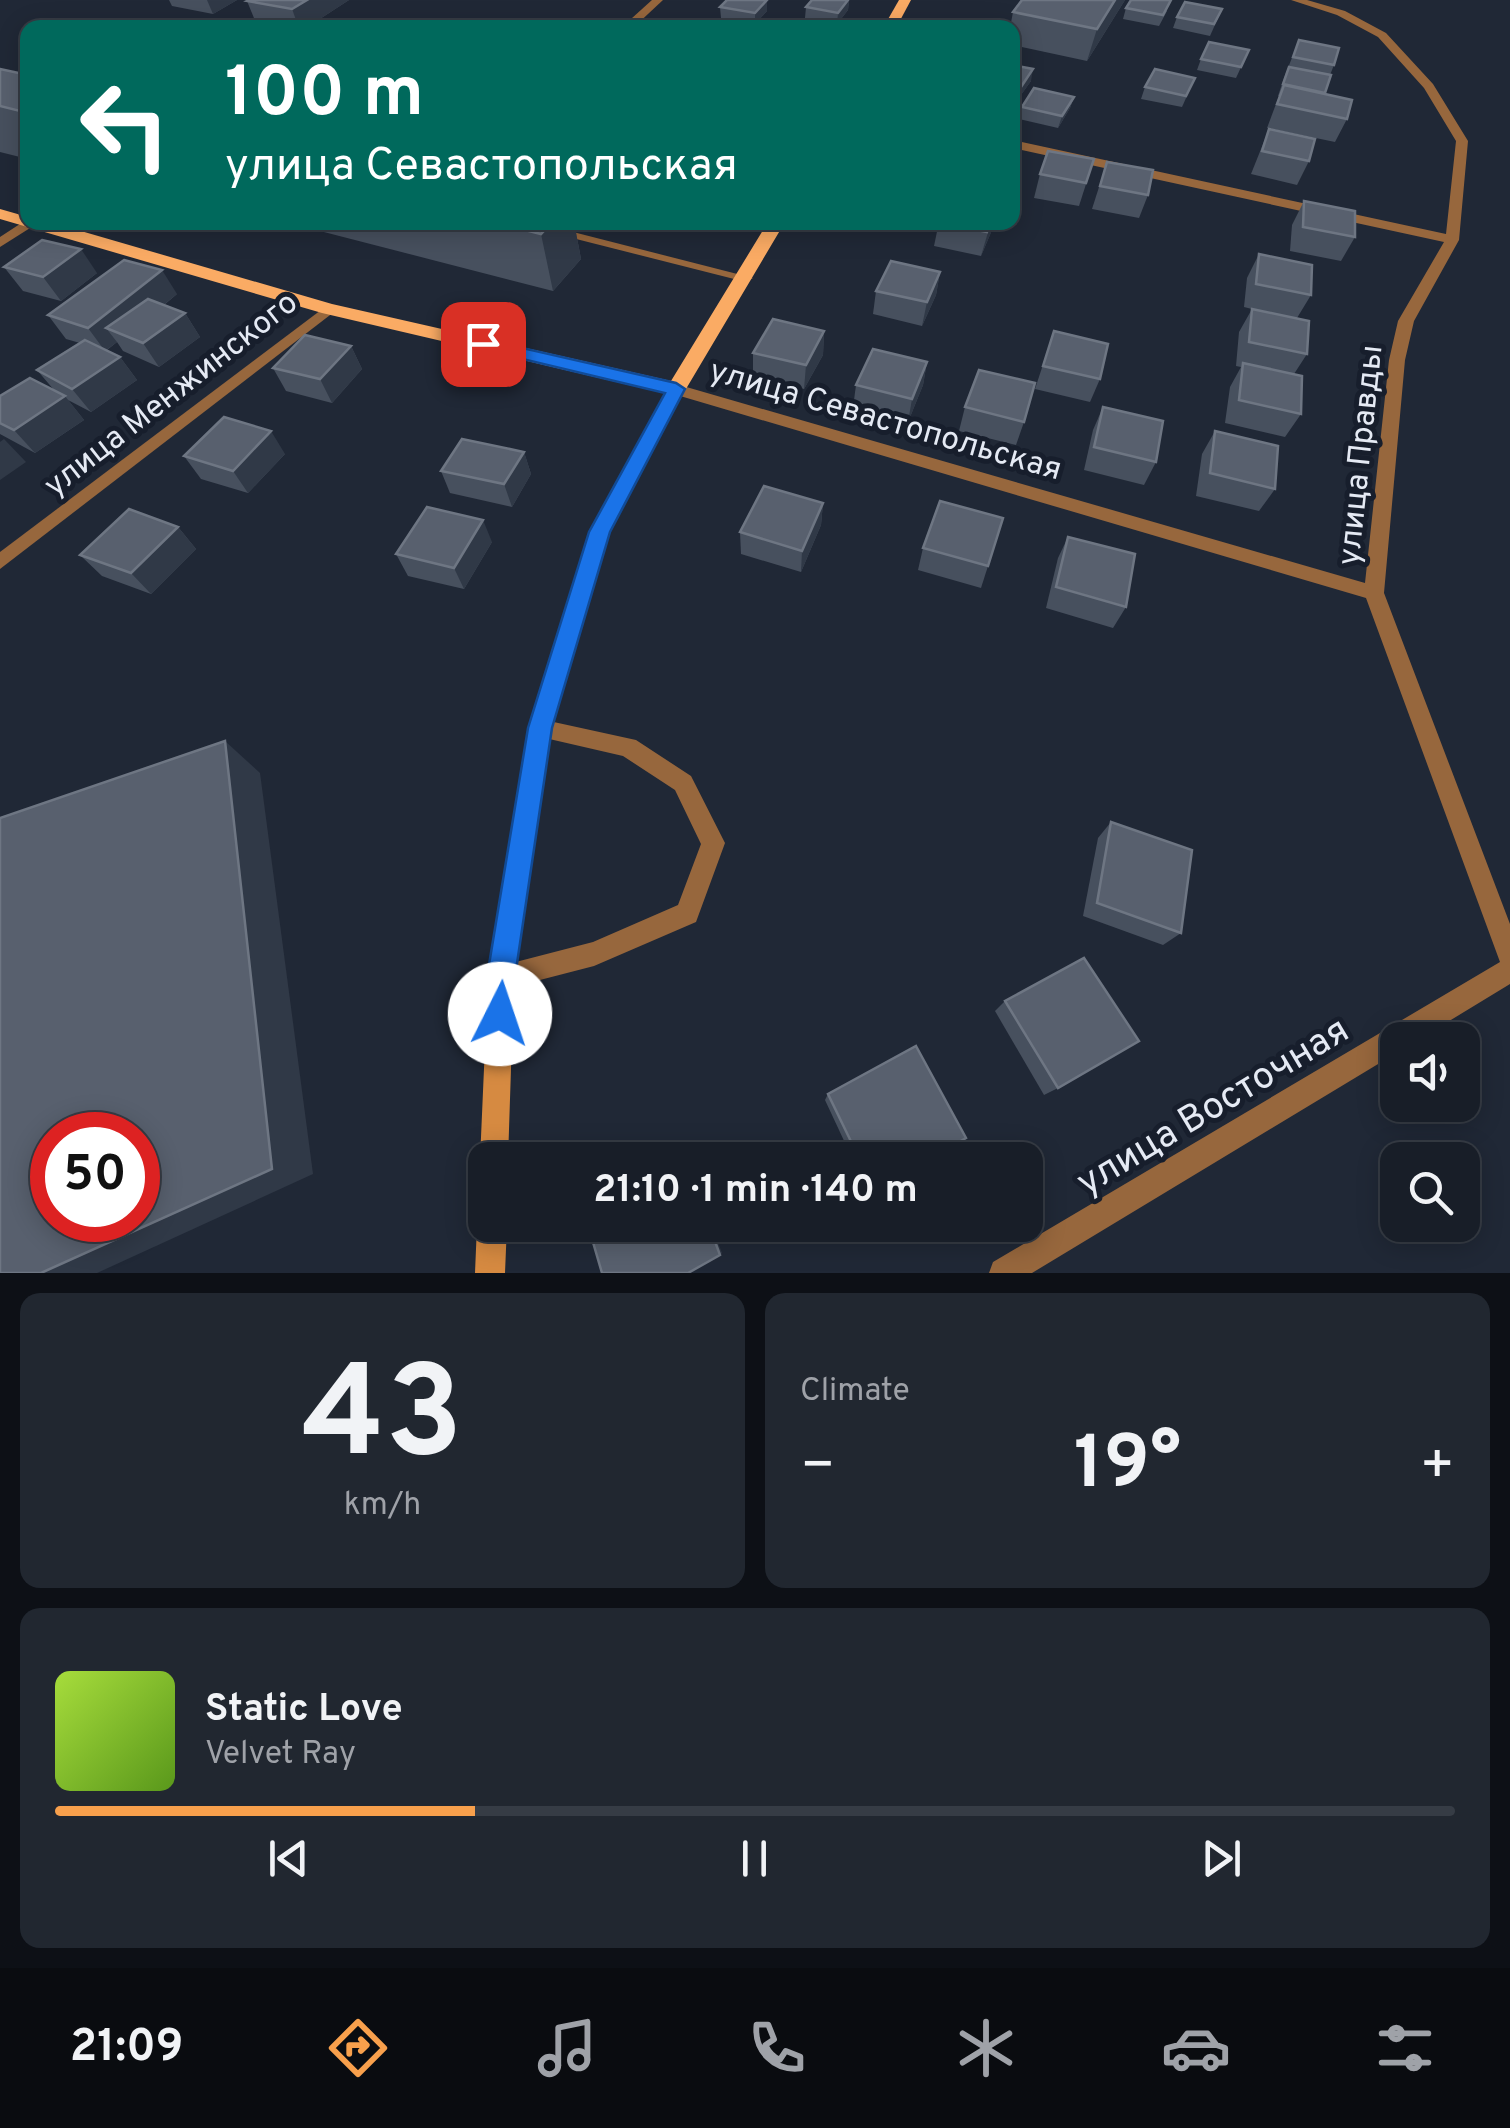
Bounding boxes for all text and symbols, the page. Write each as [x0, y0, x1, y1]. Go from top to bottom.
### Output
text: 100 m [225, 52, 424, 141]
icon: left [60, 60, 190, 190]
text: улица Севастопольская [225, 139, 738, 196]
street label: улица Менжинского [37, 284, 307, 507]
pin [441, 302, 526, 387]
icon: arrive [456, 317, 511, 372]
street label: улица Правды [1331, 343, 1393, 567]
street label: улица Севастопольская [704, 352, 1066, 491]
position arrow [448, 962, 552, 1066]
street label: улица Восточная [1069, 1007, 1359, 1209]
map controls [1380, 1022, 1480, 1242]
button: sound [1380, 1022, 1480, 1122]
speed limit sign: 50 [30, 1112, 160, 1242]
button: search [1380, 1142, 1480, 1242]
text: 21:10 · 1 min · 140 m [593, 1167, 918, 1216]
text: 43 [302, 1338, 463, 1503]
text: Climate [800, 1372, 910, 1412]
text: 19° [1074, 1420, 1181, 1515]
text: − [800, 1433, 835, 1503]
text: + [1420, 1433, 1455, 1503]
text: km/h [344, 1486, 421, 1526]
text: Static Love [205, 1686, 403, 1735]
text: Velvet Ray [205, 1735, 356, 1775]
icon: previous [261, 1831, 316, 1886]
icon: pause [727, 1831, 782, 1886]
icon: next [1194, 1831, 1249, 1886]
icon: directions [323, 2013, 393, 2083]
icon: music [532, 2013, 602, 2083]
icon: phone [742, 2013, 812, 2083]
icon: climate [951, 2013, 1021, 2083]
icon: car [1161, 2013, 1231, 2083]
icon: filters [1370, 2013, 1440, 2083]
text: 21:09 [70, 2020, 183, 2077]

